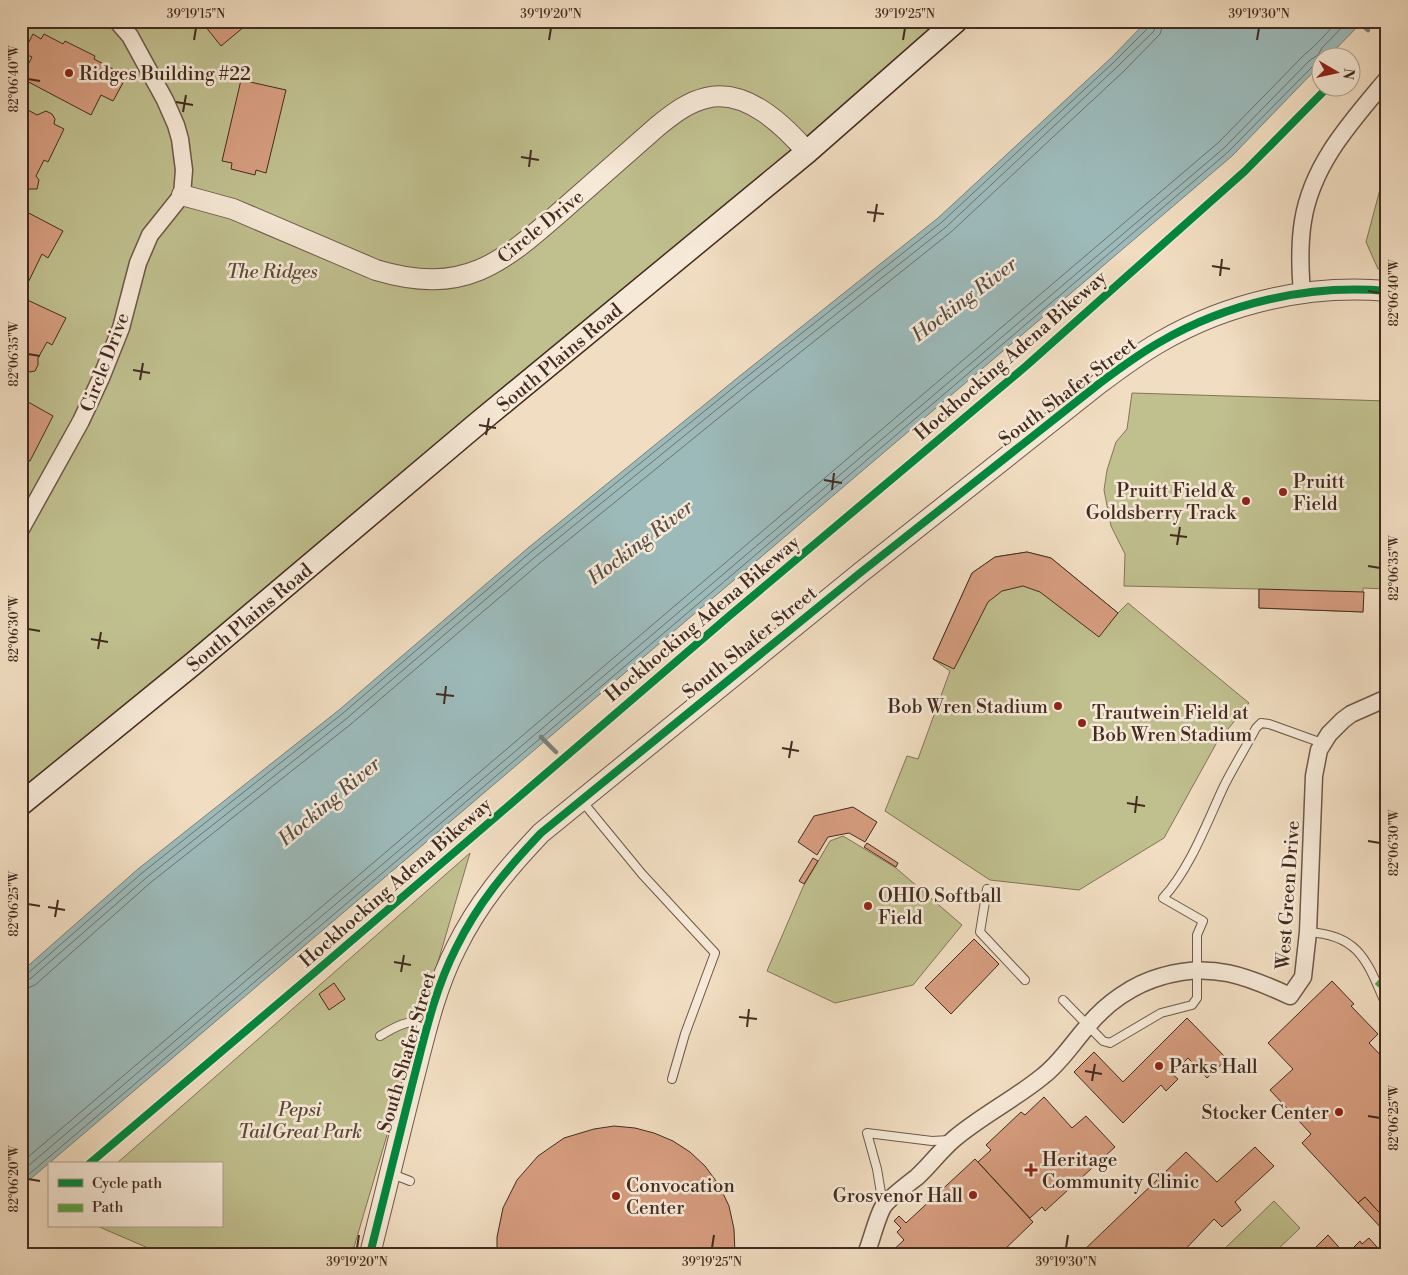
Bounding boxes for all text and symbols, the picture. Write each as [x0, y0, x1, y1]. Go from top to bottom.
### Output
text: 39°19'15"N [167, 7, 225, 22]
text: 39°19'20"N [520, 7, 582, 22]
text: 39°19'25"N [875, 7, 935, 22]
text: 39°19'30"N [1228, 7, 1290, 22]
text: 82°06'40"W [7, 44, 22, 113]
north arrow [1310, 48, 1360, 98]
place label: Ridges Building #22 [79, 62, 251, 86]
marker: Ridges Building #22 [63, 67, 75, 79]
text: N [1338, 67, 1358, 81]
street label: Circle Drive [493, 185, 589, 269]
water label: Hocking River [906, 252, 1023, 349]
text: 82°06'40"W [1387, 258, 1402, 327]
park label: The Ridges [226, 260, 318, 284]
street label: Hockhocking Adena Bikeway [910, 265, 1112, 446]
street label: South Plains Road [492, 298, 628, 417]
street label: Circle Drive [75, 309, 135, 415]
text: 82°06'35"W [7, 320, 22, 387]
street label: South Shafer Street [994, 332, 1141, 451]
place label: Pruitt Field [1293, 470, 1345, 516]
place label: Pruitt Field & Goldsberry Track [1086, 479, 1237, 525]
marker: Pruitt Field [1277, 486, 1289, 498]
water label: Hocking River [582, 495, 699, 592]
marker: Pruitt Field & Goldsberry Track [1240, 495, 1252, 507]
street label: Hockhocking Adena Bikeway [600, 530, 806, 707]
text: 82°06'35"W [1387, 534, 1402, 601]
street label: South Plains Road [182, 558, 318, 677]
street label: South Shafer Street [677, 581, 822, 704]
text: 82°06'30"W [7, 595, 22, 662]
place label: Bob Wren Stadium [887, 695, 1048, 719]
marker: Bob Wren Stadium [1052, 700, 1064, 712]
place label: Trautwein Field at Bob Wren Stadium [1091, 701, 1253, 747]
marker: Trautwein Field at Bob Wren Stadium [1076, 717, 1088, 729]
water label: Hocking River [273, 752, 387, 853]
street label: Hockhocking Adena Bikeway [295, 792, 497, 973]
text: 82°06'30"W [1387, 809, 1402, 876]
street label: West Green Drive [1271, 820, 1305, 972]
text: 82°06'25"W [7, 870, 22, 937]
place label: OHIO Softball Field [878, 884, 1002, 930]
marker: OHIO Softball Field [862, 900, 874, 912]
street label: South Shafer Street [373, 969, 441, 1136]
place label: Parks Hall [1169, 1055, 1258, 1079]
marker: Parks Hall [1153, 1060, 1165, 1072]
text: 82°06'25"W [1387, 1084, 1402, 1151]
park label: Pepsi TailGreat Park [238, 1098, 362, 1144]
place label: Stocker Center [1201, 1101, 1329, 1125]
marker: Stocker Center [1333, 1106, 1345, 1118]
text: 82°06'20"W [7, 1144, 22, 1212]
place label: Heritage Community Clinic [1042, 1148, 1199, 1194]
legend [48, 1162, 222, 1228]
marker: Heritage Community Clinic [1024, 1163, 1038, 1177]
text: Cycle path [92, 1174, 162, 1193]
place label: Convocation Center [626, 1174, 735, 1220]
place label: Grosvenor Hall [833, 1184, 963, 1208]
marker: Grosvenor Hall [967, 1189, 979, 1201]
marker: Convocation Center [610, 1190, 622, 1202]
text: Path [92, 1198, 124, 1217]
text: 39°19'20"N [326, 1255, 388, 1270]
text: 39°19'25"N [682, 1255, 742, 1270]
text: 39°19'30"N [1035, 1255, 1097, 1270]

